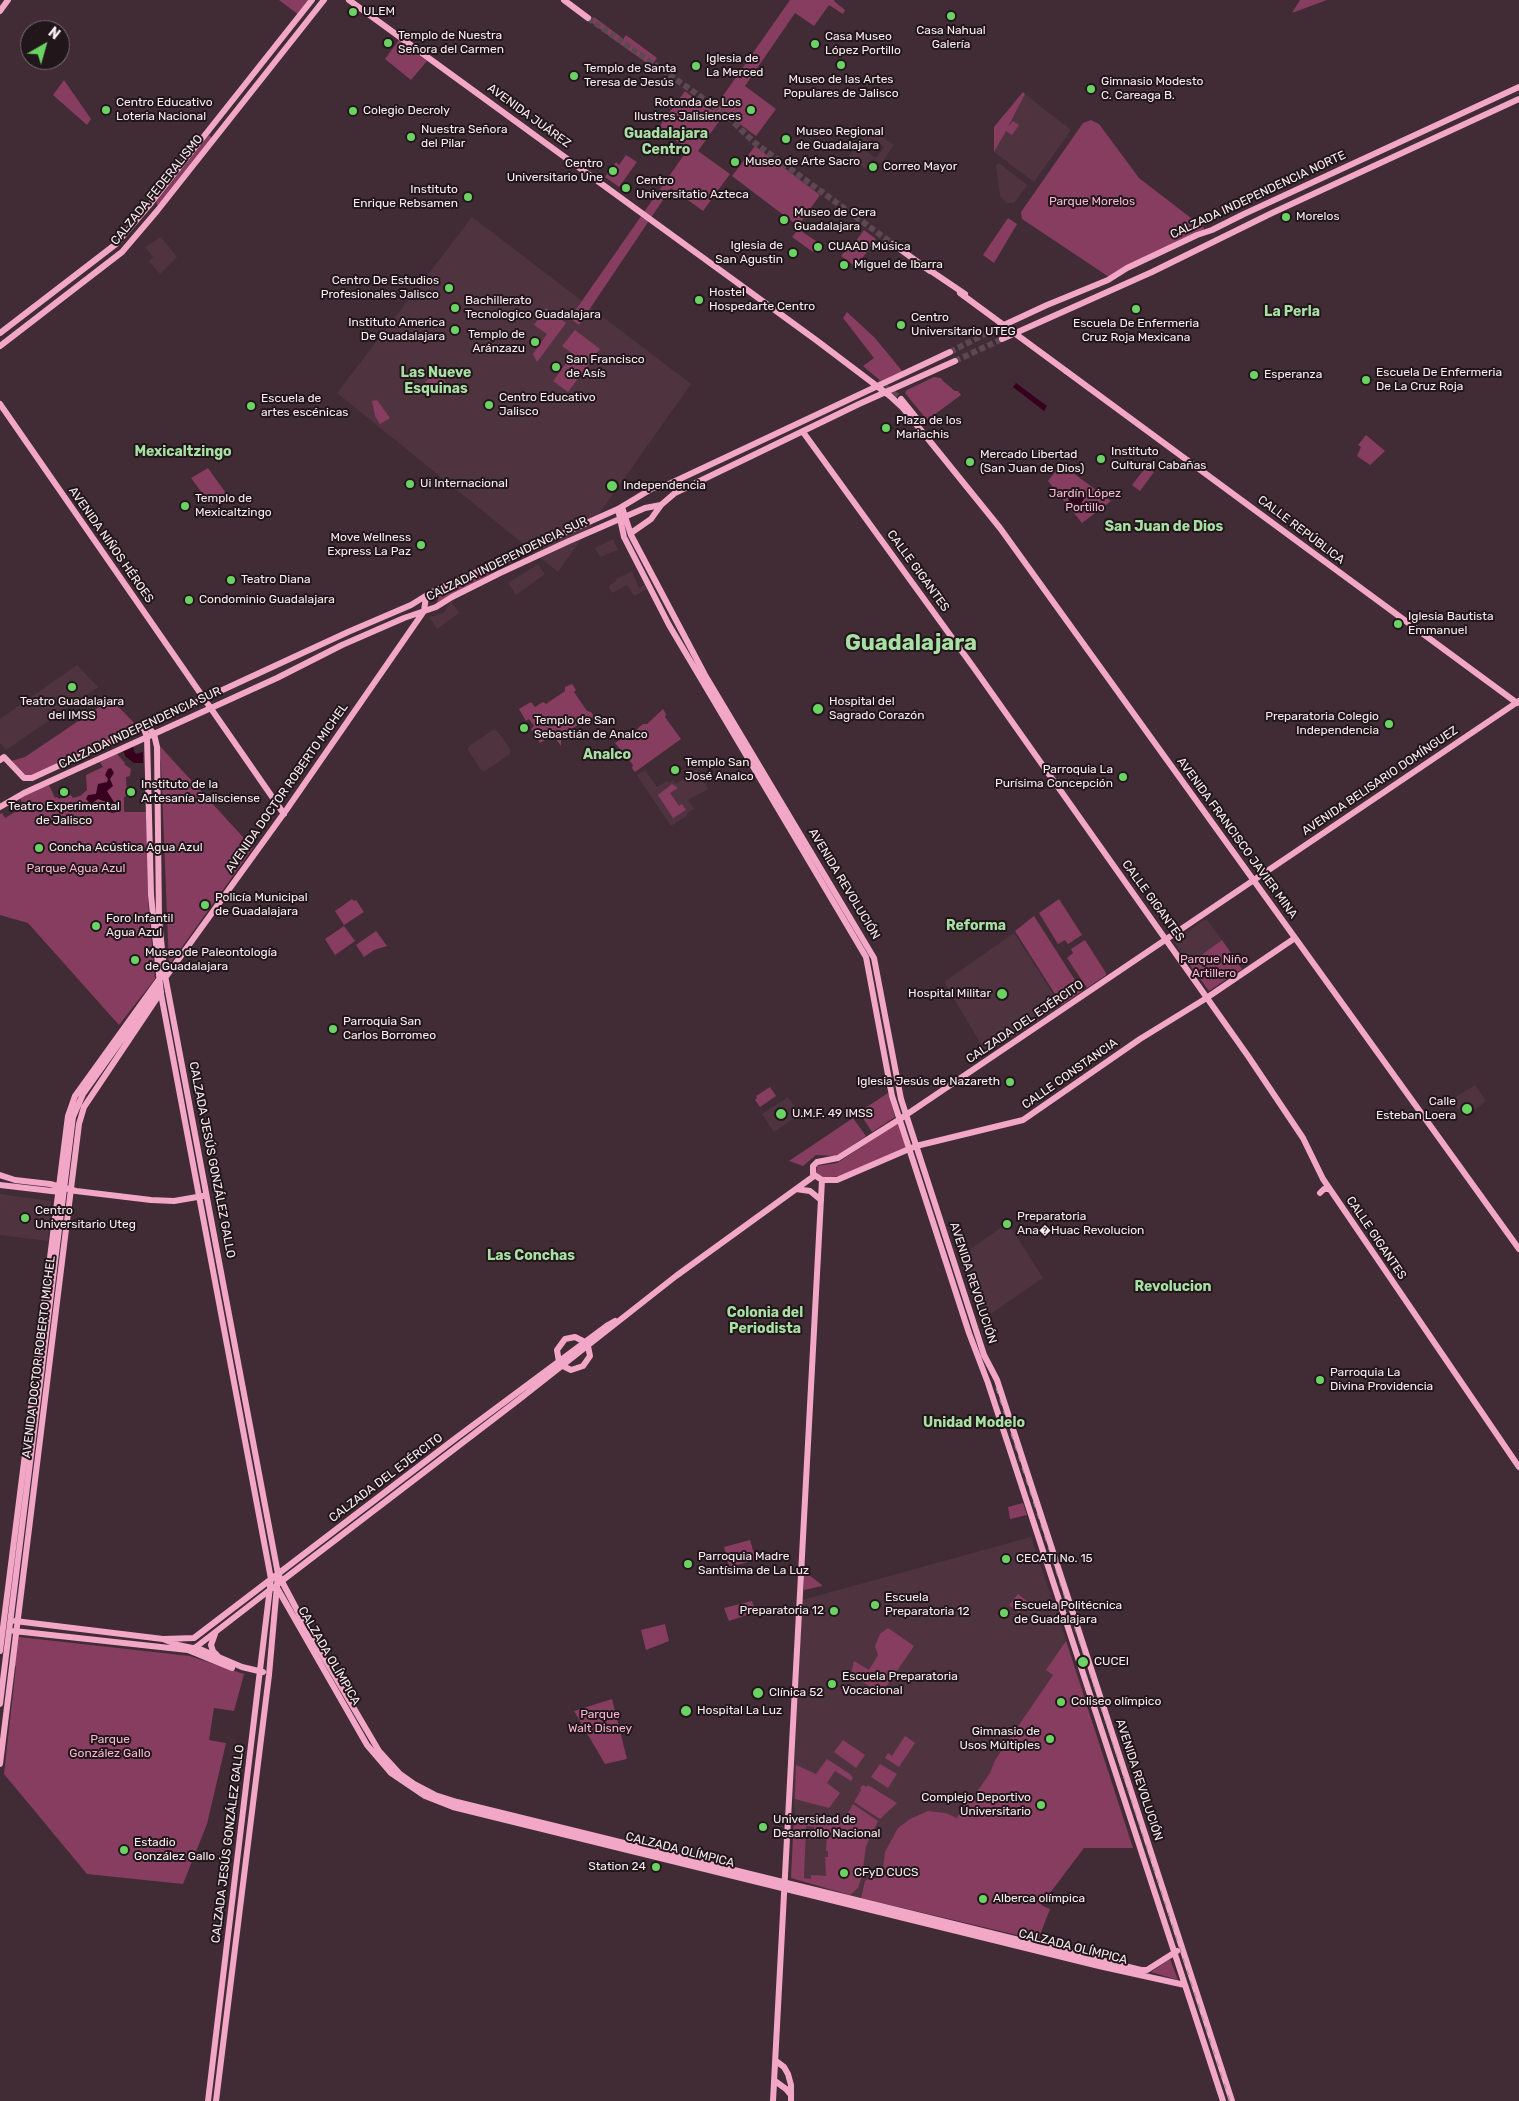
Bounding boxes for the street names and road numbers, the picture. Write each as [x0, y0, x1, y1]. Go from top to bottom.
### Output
street label: AVENIDA JUÁREZ [485, 81, 573, 151]
street label: CALZADA FEDERALISMO [108, 132, 206, 248]
street label: CALZADA INDEPENDENCIA NORTE [1168, 148, 1348, 242]
street label: AVENIDA NIÑOS HÉROES [65, 484, 157, 606]
street label: CALLE REPÚBLICA [1255, 493, 1347, 567]
street label: CALZADA INDEPENDENCIA SUR [424, 514, 590, 604]
street label: CALLE GIGANTES [884, 527, 952, 615]
street label: CALZADA INDEPENDENCIA SUR [57, 684, 223, 772]
street label: AVENIDA DOCTOR ROBERTO MICHEL [223, 700, 351, 876]
street label: AVENIDA BELISARIO DOMÍNGUEZ [1299, 723, 1461, 839]
street label: AVENIDA FRANCISCO JAVIER MINA [1174, 755, 1300, 921]
street label: AVENIDA REVOLUCIÓN [805, 826, 883, 942]
street label: CALLE GIGANTES [1119, 857, 1187, 945]
street label: CALZADA DEL EJÉRCITO [964, 977, 1086, 1067]
street label: CALLE CONSTANCIA [1019, 1036, 1121, 1112]
street label: CALZADA JESÚS GONZÁLEZ GALLO [186, 1061, 238, 1259]
street label: CALLE GIGANTES [1343, 1194, 1409, 1282]
street label: AVENIDA REVOLUCIÓN [947, 1220, 999, 1346]
street label: AVENIDA DOCTOR ROBERTO MICHEL [19, 1255, 59, 1459]
street label: CALZADA DEL EJÉRCITO [326, 1431, 446, 1525]
street label: CALZADA OLÍMPICA [295, 1604, 363, 1708]
street label: AVENIDA REVOLUCIÓN [1113, 1717, 1165, 1843]
street label: CALZADA JESÚS GONZÁLEZ GALLO [209, 1744, 247, 1944]
street label: CALZADA OLÍMPICA [624, 1830, 736, 1870]
street label: CALZADA OLÍMPICA [1017, 1927, 1129, 1967]

